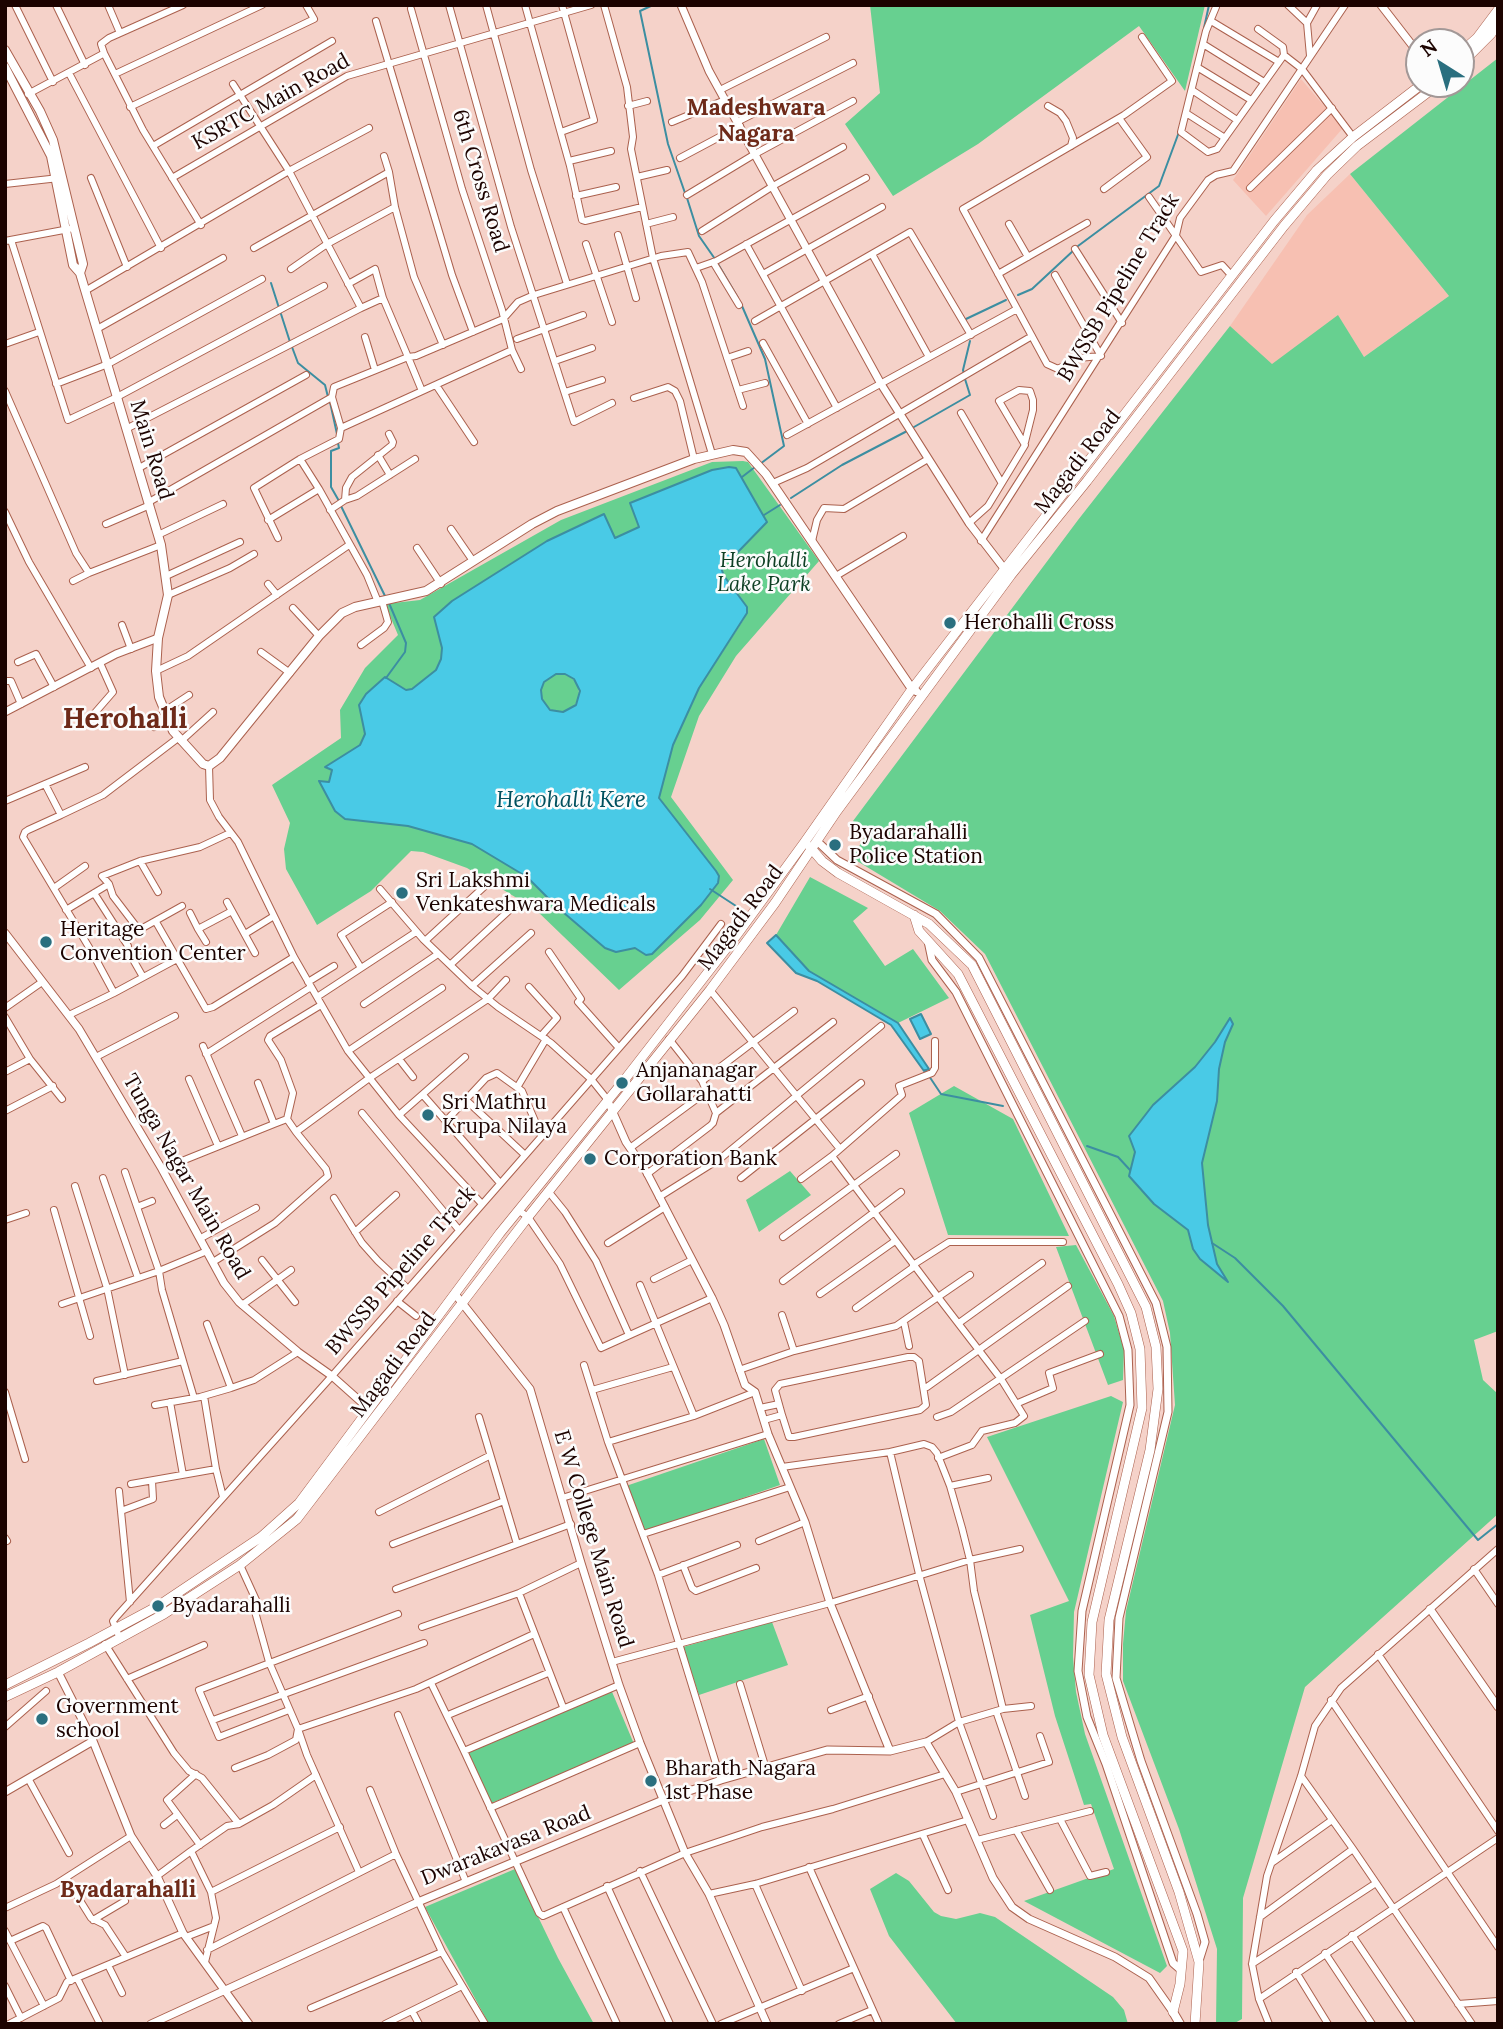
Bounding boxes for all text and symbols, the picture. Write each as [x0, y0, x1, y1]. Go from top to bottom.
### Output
north arrow [1405, 28, 1475, 98]
text: N [1415, 34, 1442, 62]
street label: KSRTC Main Road [188, 48, 354, 156]
district label: Madeshwara Nagara [686, 94, 826, 148]
street label: 6th Cross Road [446, 107, 514, 255]
street label: BWSSB Pipeline Track [1053, 189, 1185, 387]
street label: Main Road [124, 397, 178, 503]
street label: Magadi Road [1030, 405, 1126, 519]
park label: Herohalli Lake Park [717, 548, 811, 598]
place label: Herohalli Cross [964, 610, 1114, 636]
marker: Herohalli Cross [942, 615, 958, 631]
district label: Herohalli [63, 703, 187, 737]
water label: Herohalli Kere [496, 786, 646, 814]
place label: Byadarahalli Police Station [849, 820, 983, 870]
marker: Byadarahalli Police Station [827, 837, 843, 853]
street label: Magadi Road [693, 860, 789, 976]
place label: Sri Lakshmi Venkateshwara Medicals [416, 868, 656, 918]
marker: Sri Lakshmi Venkateshwara Medicals [394, 885, 410, 901]
place label: Heritage Convention Center [60, 917, 246, 967]
marker: Heritage Convention Center [38, 934, 54, 950]
place label: Anjananagar Gollarahatti [636, 1058, 757, 1108]
street label: Tunga Nagar Main Road [117, 1070, 255, 1284]
marker: Anjananagar Gollarahatti [614, 1075, 630, 1091]
place label: Sri Mathru Krupa Nilaya [442, 1090, 567, 1140]
marker: Sri Mathru Krupa Nilaya [420, 1107, 436, 1123]
place label: Corporation Bank [604, 1146, 777, 1172]
marker: Corporation Bank [582, 1151, 598, 1167]
street label: BWSSB Pipeline Track [321, 1182, 481, 1360]
street label: Magadi Road [346, 1307, 442, 1423]
street label: E W College Main Road [548, 1427, 638, 1651]
place label: Byadarahalli [172, 1593, 291, 1619]
marker: Byadarahalli [150, 1598, 166, 1614]
place label: Government school [56, 1694, 179, 1744]
marker: Government school [34, 1711, 50, 1727]
place label: Bharath Nagara 1st Phase [665, 1756, 816, 1806]
marker: Bharath Nagara 1st Phase [643, 1773, 659, 1789]
street label: Dwarakavasa Road [417, 1800, 595, 1892]
district label: Byadarahalli [60, 1876, 196, 1904]

